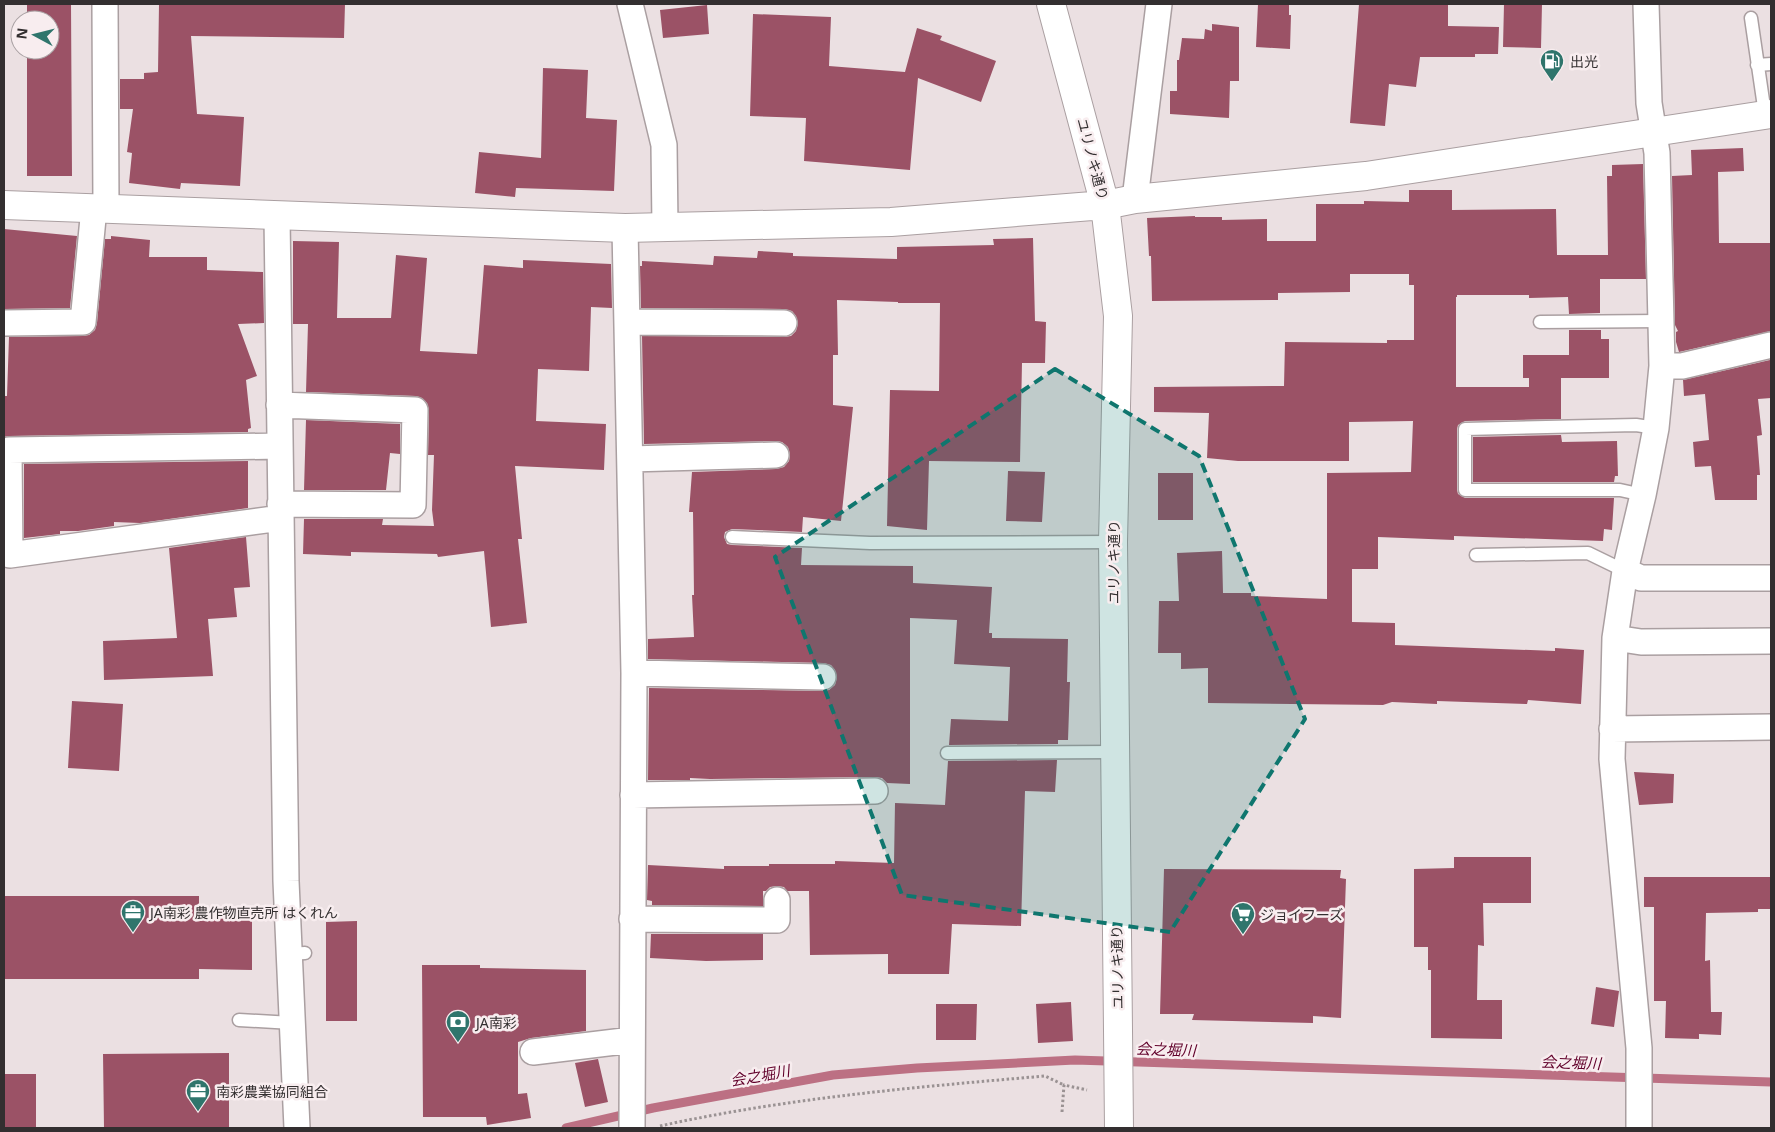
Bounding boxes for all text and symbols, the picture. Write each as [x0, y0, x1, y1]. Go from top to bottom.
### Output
north arrow [10, 10, 60, 60]
text: N [11, 27, 32, 40]
fuel station icon: 出光 [1539, 48, 1565, 82]
place label: 出光 [1570, 52, 1598, 71]
street label: ユリノキ通り [1073, 116, 1113, 202]
street label: ユリノキ通り [1104, 520, 1123, 604]
office icon: JA南彩 農作物直売所 はくれん [120, 899, 146, 933]
supermarket icon: ジョイフーズ [1230, 901, 1256, 935]
place label: JA南彩 農作物直売所 はくれん [148, 903, 338, 922]
place label: ジョイフーズ [1260, 905, 1343, 924]
street label: ユリノキ通り [1107, 925, 1127, 1009]
bank icon: JA南彩 [445, 1009, 471, 1043]
place label: JA南彩 [474, 1013, 517, 1032]
water label: 会之堀川 [1136, 1038, 1198, 1060]
water label: 会之堀川 [1541, 1051, 1603, 1073]
water label: 会之堀川 [729, 1060, 793, 1090]
office icon: 南彩農業協同組合 [185, 1078, 211, 1112]
place label: 南彩農業協同組合 [216, 1082, 328, 1101]

